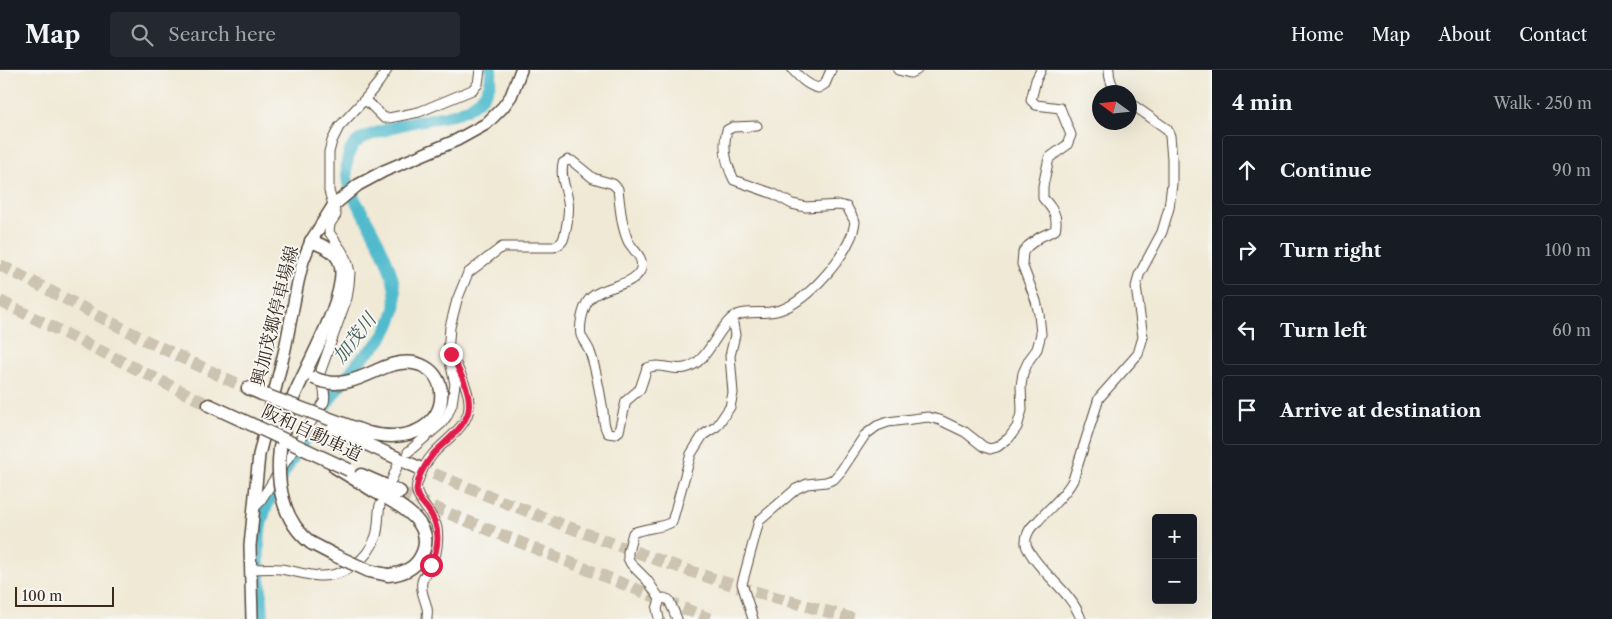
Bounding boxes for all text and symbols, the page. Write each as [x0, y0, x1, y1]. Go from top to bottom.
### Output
search box [110, 12, 460, 57]
text: Map [25, 20, 80, 49]
icon: search [128, 21, 156, 49]
text: Search here [168, 23, 276, 46]
text: Home [1291, 24, 1344, 46]
text: Map [1372, 24, 1410, 46]
text: About [1438, 24, 1491, 46]
text: Contact [1519, 24, 1587, 46]
north arrow [1092, 85, 1137, 130]
text: 4 min [1232, 90, 1293, 115]
text: Walk · 250 m [1494, 93, 1592, 113]
icon: ahead [1233, 156, 1261, 184]
text: Continue [1280, 159, 1372, 182]
text: 90 m [1552, 160, 1591, 180]
icon: right [1233, 236, 1261, 264]
text: Turn right [1280, 239, 1381, 262]
text: 100 m [1545, 240, 1591, 260]
street label: 興加茂郷停車場線 [247, 243, 303, 389]
water label: 加茂川 [328, 307, 382, 368]
icon: left [1233, 316, 1261, 344]
text: Turn left [1280, 319, 1367, 342]
text: 60 m [1552, 320, 1591, 340]
route end [440, 343, 463, 366]
icon: arrive [1233, 396, 1261, 424]
text: Arrive at destination [1280, 399, 1481, 422]
street label: 阪和自動車道 [258, 400, 366, 466]
map controls [1152, 514, 1197, 604]
button: + [1152, 514, 1197, 559]
route start [420, 554, 443, 577]
button: − [1152, 559, 1197, 604]
scale bar [15, 584, 114, 607]
text: 100 m [22, 587, 62, 605]

